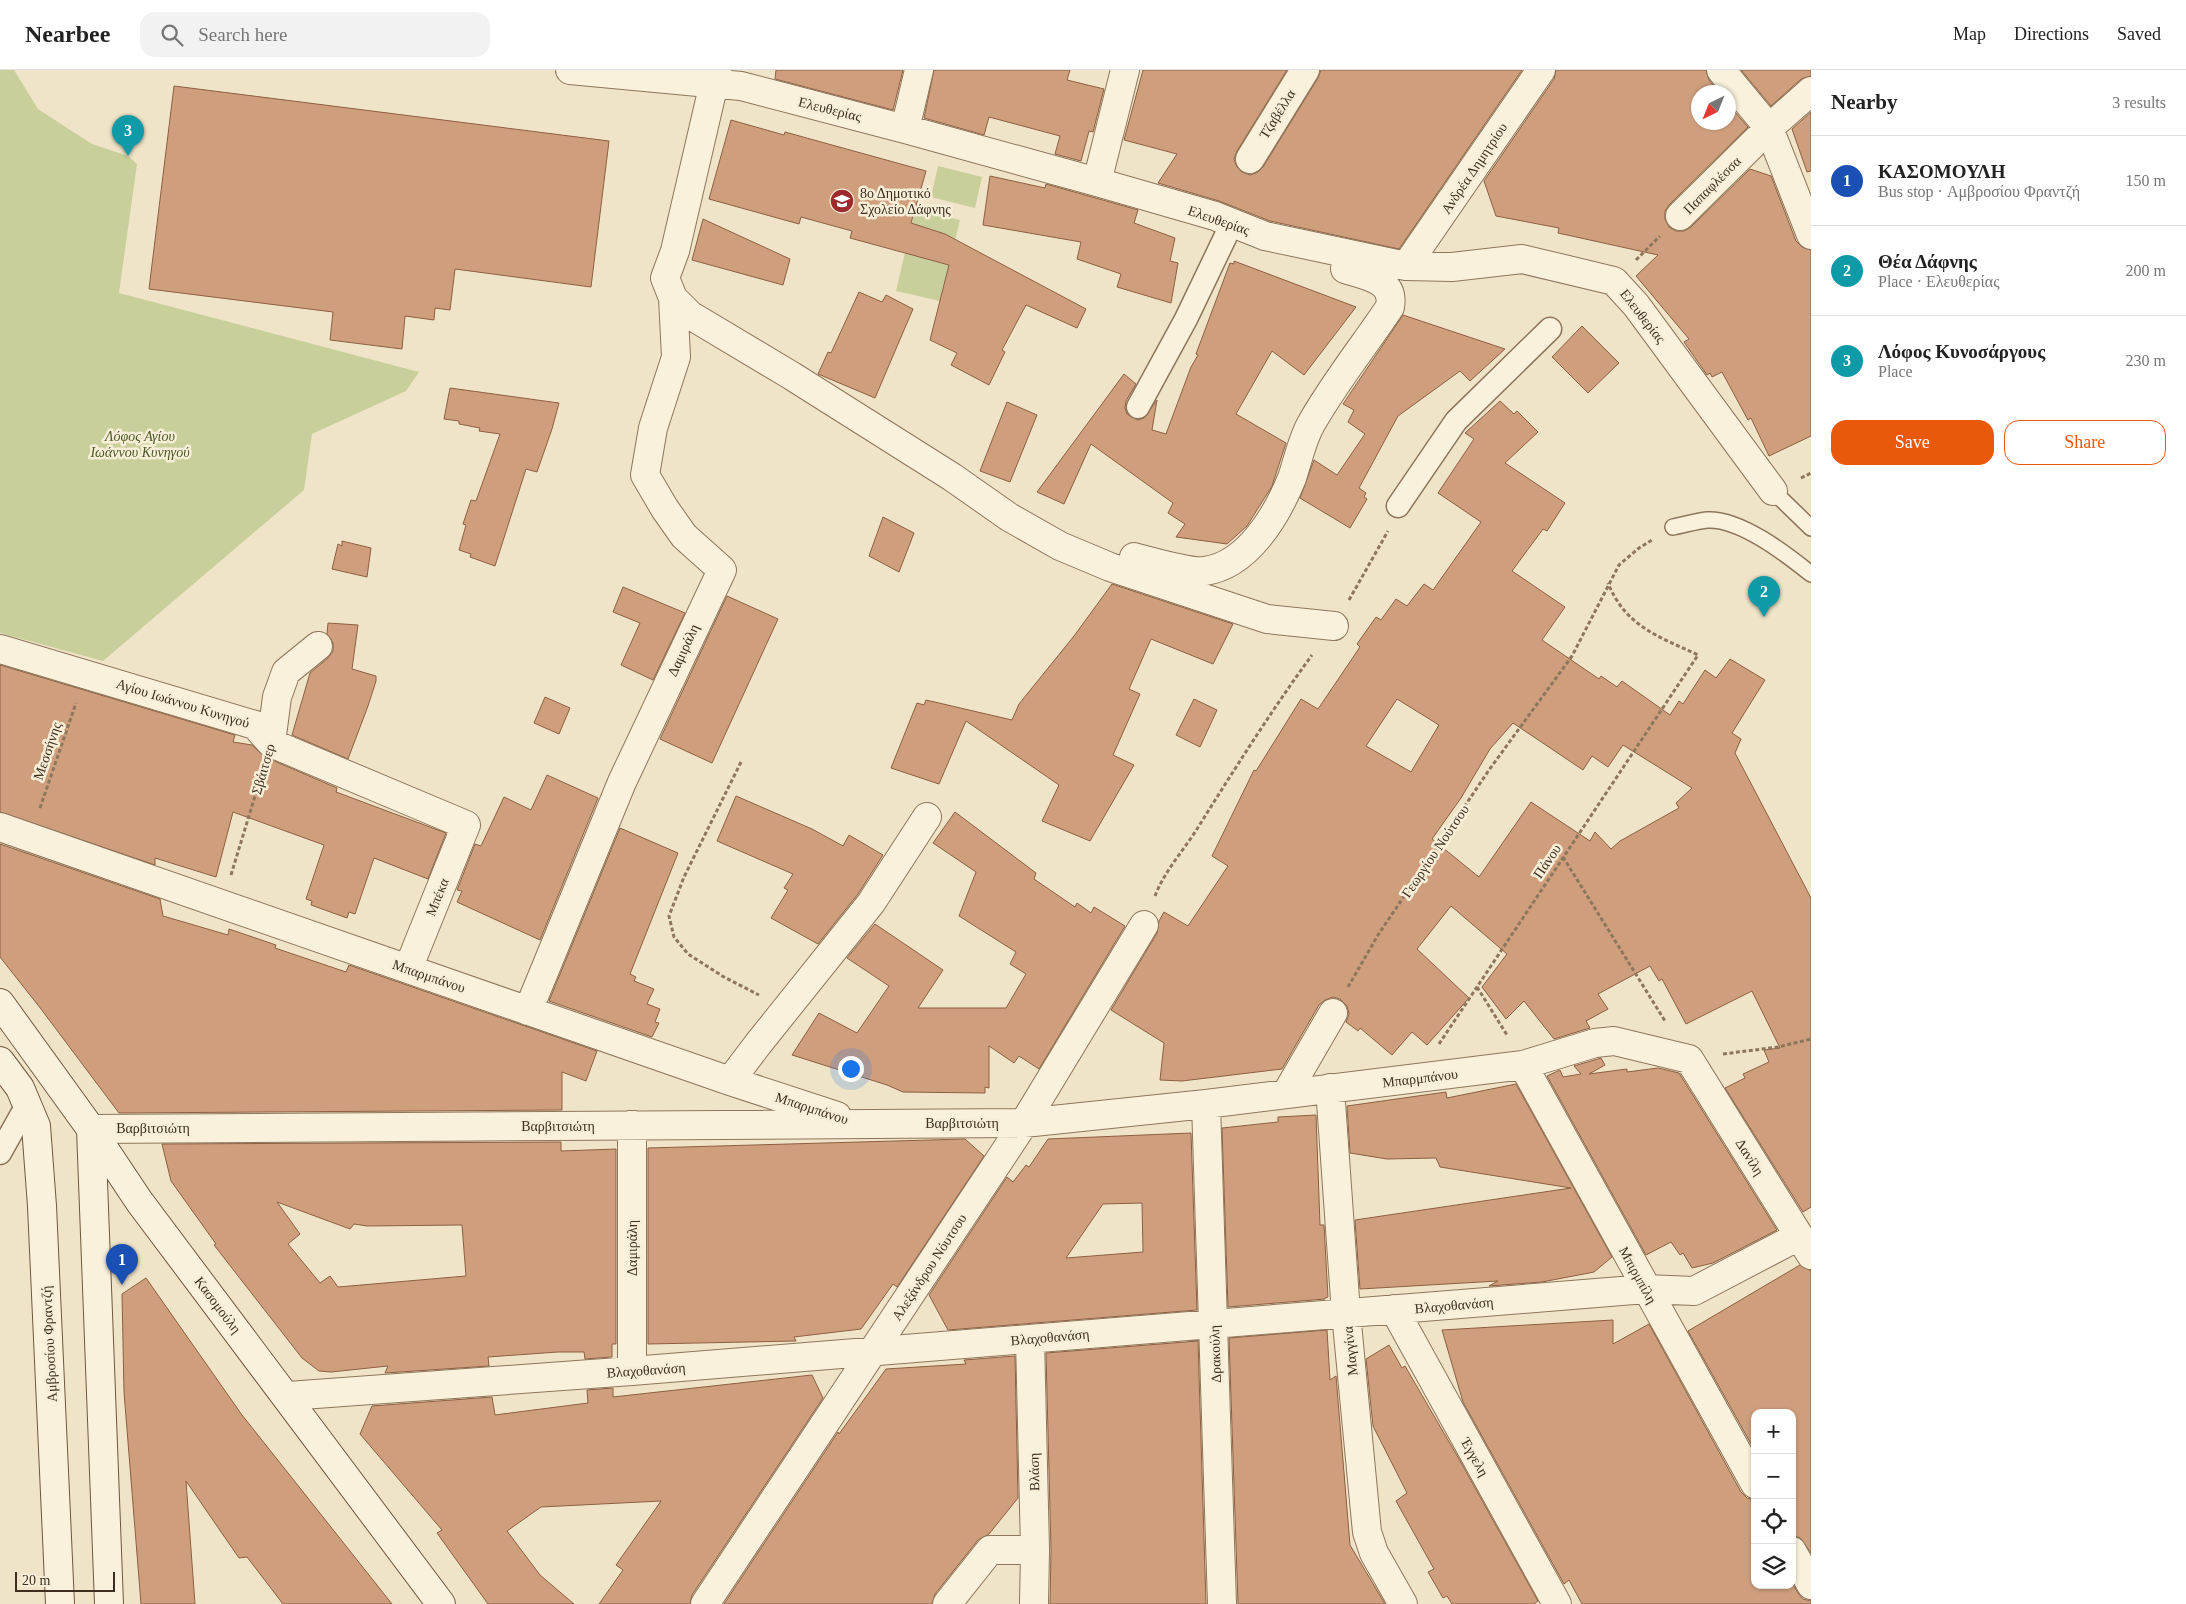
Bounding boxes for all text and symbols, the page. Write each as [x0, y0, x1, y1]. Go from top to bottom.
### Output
search box [140, 12, 490, 57]
text: Nearbee [25, 21, 110, 47]
icon: search [158, 21, 186, 49]
text: Search here [198, 24, 287, 45]
text: Map [1953, 24, 1986, 44]
text: Directions [2014, 24, 2089, 44]
text: Saved [2117, 24, 2161, 44]
north arrow [1691, 85, 1736, 130]
street label: Τζαβέλλα [1256, 86, 1299, 142]
text: Nearby [1831, 90, 1898, 114]
street label: Ελευθερίας [797, 94, 863, 125]
text: 3 results [2112, 94, 2166, 111]
pin: 3 [112, 115, 144, 156]
street label: Ανδρέα Δημητρίου [1438, 120, 1510, 217]
street label: Παπαφλέσσα [1681, 153, 1745, 217]
text: ΚΑΣΟΜΟΥΛΗ [1878, 161, 2006, 182]
text: 1 [1843, 172, 1851, 189]
text: 150 m [2126, 172, 2166, 189]
text: Bus stop · Αμβροσίου Φραντζή [1878, 183, 2080, 200]
place label: 8ο Δημοτικό Σχολείο Δάφνης [860, 186, 951, 217]
school or university icon: 8ο Δημοτικό Σχολείο Δάφνης [829, 188, 855, 214]
street label: Ελευθερίας [1186, 203, 1252, 238]
text: Θέα Δάφνης [1878, 251, 1977, 272]
text: 2 [1843, 262, 1851, 279]
text: 200 m [2126, 262, 2166, 279]
text: Place · Ελευθερίας [1878, 273, 2000, 290]
street label: Ελευθερίας [1617, 286, 1669, 347]
text: Λόφος Κυνοσάργους [1878, 341, 2045, 362]
text: 3 [1843, 352, 1851, 369]
text: 230 m [2126, 352, 2166, 369]
text: Place [1878, 363, 1913, 380]
button: Save [1831, 420, 1994, 465]
button: Share [2004, 420, 2166, 465]
park label: Λόφος Αγίου Ιωάννου Κυνηγού [89, 429, 190, 460]
pin: 2 [1748, 576, 1780, 617]
street label: Δαμιράλη [665, 622, 702, 679]
street label: Αγίου Ιωάννου Κυνηγού [114, 676, 251, 731]
street label: Μεσσήνης [31, 720, 64, 782]
street label: Σβάιτσερ [249, 742, 278, 796]
street label: Γεωργίου Νούτσου [1399, 802, 1472, 901]
street label: Πάνου [1531, 841, 1564, 881]
street label: Μπέκα [423, 875, 452, 918]
street label: Μπαρμπάνου [390, 957, 467, 996]
your location [838, 1056, 864, 1082]
street label: Μπαρμπάνου [1381, 1066, 1459, 1091]
street label: Μπαρμπάνου [773, 1090, 850, 1127]
street label: Βαρβιτσιώτη [925, 1116, 999, 1131]
street label: Βαρβιτσιώτη [521, 1119, 595, 1134]
street label: Βαρβιτσιώτη [116, 1121, 190, 1136]
street label: Δανίλη [1733, 1136, 1767, 1178]
street label: Αλεξάνδρου Νόυτσου [889, 1211, 970, 1323]
street label: Δαμιράλη [625, 1220, 640, 1276]
pin: 1 [106, 1244, 138, 1285]
street label: Μπιρμπίλη [1616, 1244, 1659, 1306]
street label: Κασομούλη [191, 1274, 244, 1337]
street label: Αμβροσίου Φραντζή [39, 1285, 60, 1403]
street label: Βλαχοθανάση [1414, 1295, 1494, 1316]
street label: Δρακούλη [1207, 1325, 1224, 1383]
street label: Μαγγίνα [1340, 1325, 1361, 1376]
street label: Βλαχοθανάση [1010, 1327, 1090, 1348]
street label: Βλαχοθανάση [606, 1360, 686, 1381]
map controls [1751, 1409, 1796, 1589]
button: + [1751, 1409, 1796, 1454]
street label: Έγγελη [1457, 1434, 1491, 1479]
street label: Βλάση [1027, 1453, 1042, 1491]
button: − [1751, 1454, 1796, 1499]
button: locate [1751, 1499, 1796, 1544]
button: layers [1751, 1544, 1796, 1589]
scale bar [15, 1569, 115, 1592]
text: 20 m [22, 1573, 50, 1588]

